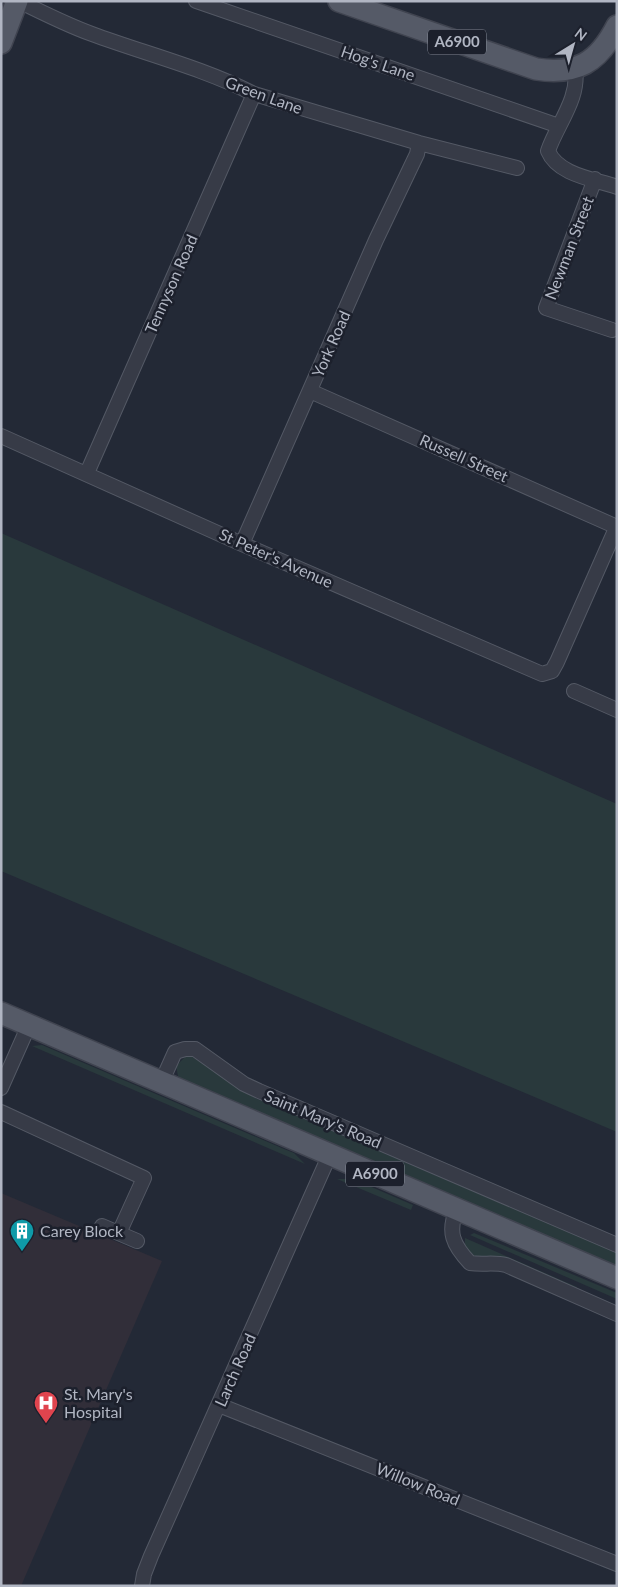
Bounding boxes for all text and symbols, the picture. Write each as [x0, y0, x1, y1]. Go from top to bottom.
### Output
north arrow [548, 20, 598, 70]
text: N [572, 24, 591, 44]
road number: A6900 [428, 30, 486, 54]
street label: Hog's Lane [339, 41, 418, 84]
street label: Green Lane [223, 72, 305, 117]
street label: Newman Street [540, 193, 597, 302]
street label: Tennyson Road [140, 231, 201, 336]
street label: York Road [307, 308, 354, 380]
street label: Russell Street [417, 430, 512, 486]
street label: St Peter's Avenue [216, 524, 336, 591]
street label: Saint Mary's Road [262, 1085, 385, 1152]
road number: A6900 [346, 1162, 404, 1186]
building icon: Carey Block [9, 1218, 35, 1252]
place label: Carey Block [40, 1221, 124, 1240]
street label: Larch Road [210, 1330, 259, 1409]
place label: St. Mary's Hospital [64, 1384, 133, 1421]
hospital icon: St. Mary's Hospital [33, 1390, 59, 1424]
street label: Willow Road [374, 1458, 463, 1509]

